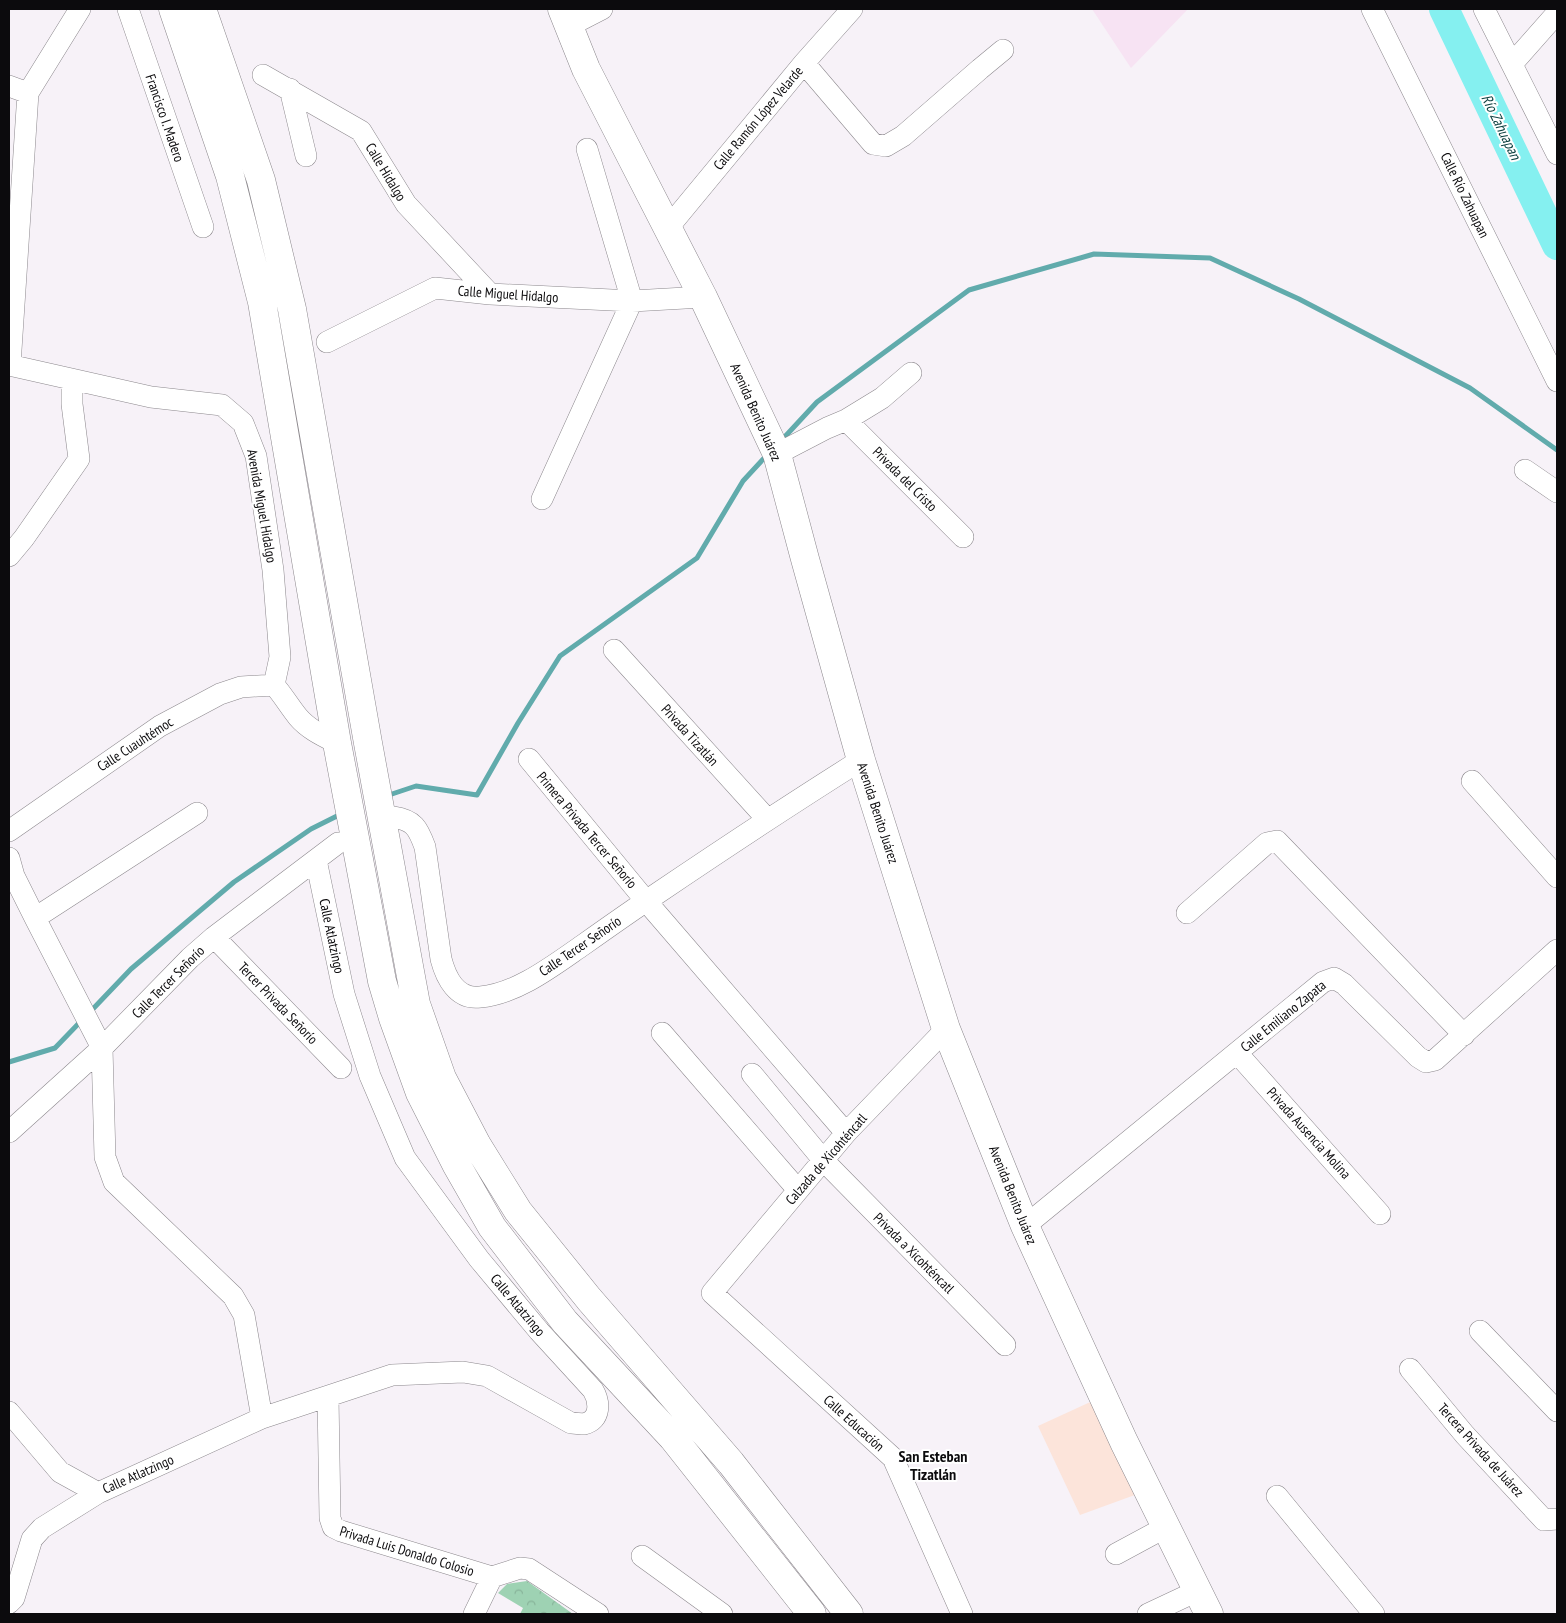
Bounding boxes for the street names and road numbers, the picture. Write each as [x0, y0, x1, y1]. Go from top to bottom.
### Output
street label: Calle Ramón López Velarde [709, 62, 807, 174]
street label: Francisco I. Madero [142, 72, 188, 164]
street label: Calle Hidalgo [362, 140, 410, 204]
street label: Calle Río Zahuapan [1437, 149, 1493, 241]
street label: Calle Miguel Hidalgo [457, 282, 559, 306]
street label: Avenida Benito Juárez [726, 360, 786, 464]
street label: Privada del Cristo [869, 443, 941, 515]
street label: Avenida Miguel Hidalgo [243, 448, 281, 564]
street label: Privada Tizatlán [658, 700, 722, 770]
street label: Calle Cuauhtémoc [94, 713, 176, 775]
street label: Avenida Benito Juárez [853, 760, 903, 866]
street label: Primera Privada Tercer Señorío [533, 768, 641, 892]
street label: Calle Atlatzingo [315, 897, 349, 975]
street label: Calle Tercer Señorío [535, 912, 625, 980]
street label: Calle Tercer Señorío [128, 942, 208, 1022]
street label: Tercer Privada Señorío [234, 958, 322, 1048]
street label: Calle Emiliano Zapata [1237, 976, 1329, 1056]
street label: Privada Ausencia Molina [1263, 1083, 1355, 1183]
street label: Calzada de Xicohténcatl [781, 1109, 871, 1208]
street label: Avenida Benito Juárez [985, 1143, 1041, 1247]
street label: Privada a Xicohténcatl [870, 1209, 959, 1298]
street label: Calle Atlatzingo [487, 1270, 549, 1340]
street label: Calle Educación [820, 1391, 888, 1455]
street label: Tercera Privada de Juárez [1434, 1399, 1528, 1501]
street label: Calle Atlatzingo [100, 1450, 176, 1498]
street label: Privada Luis Donaldo Colosio [338, 1522, 476, 1580]

